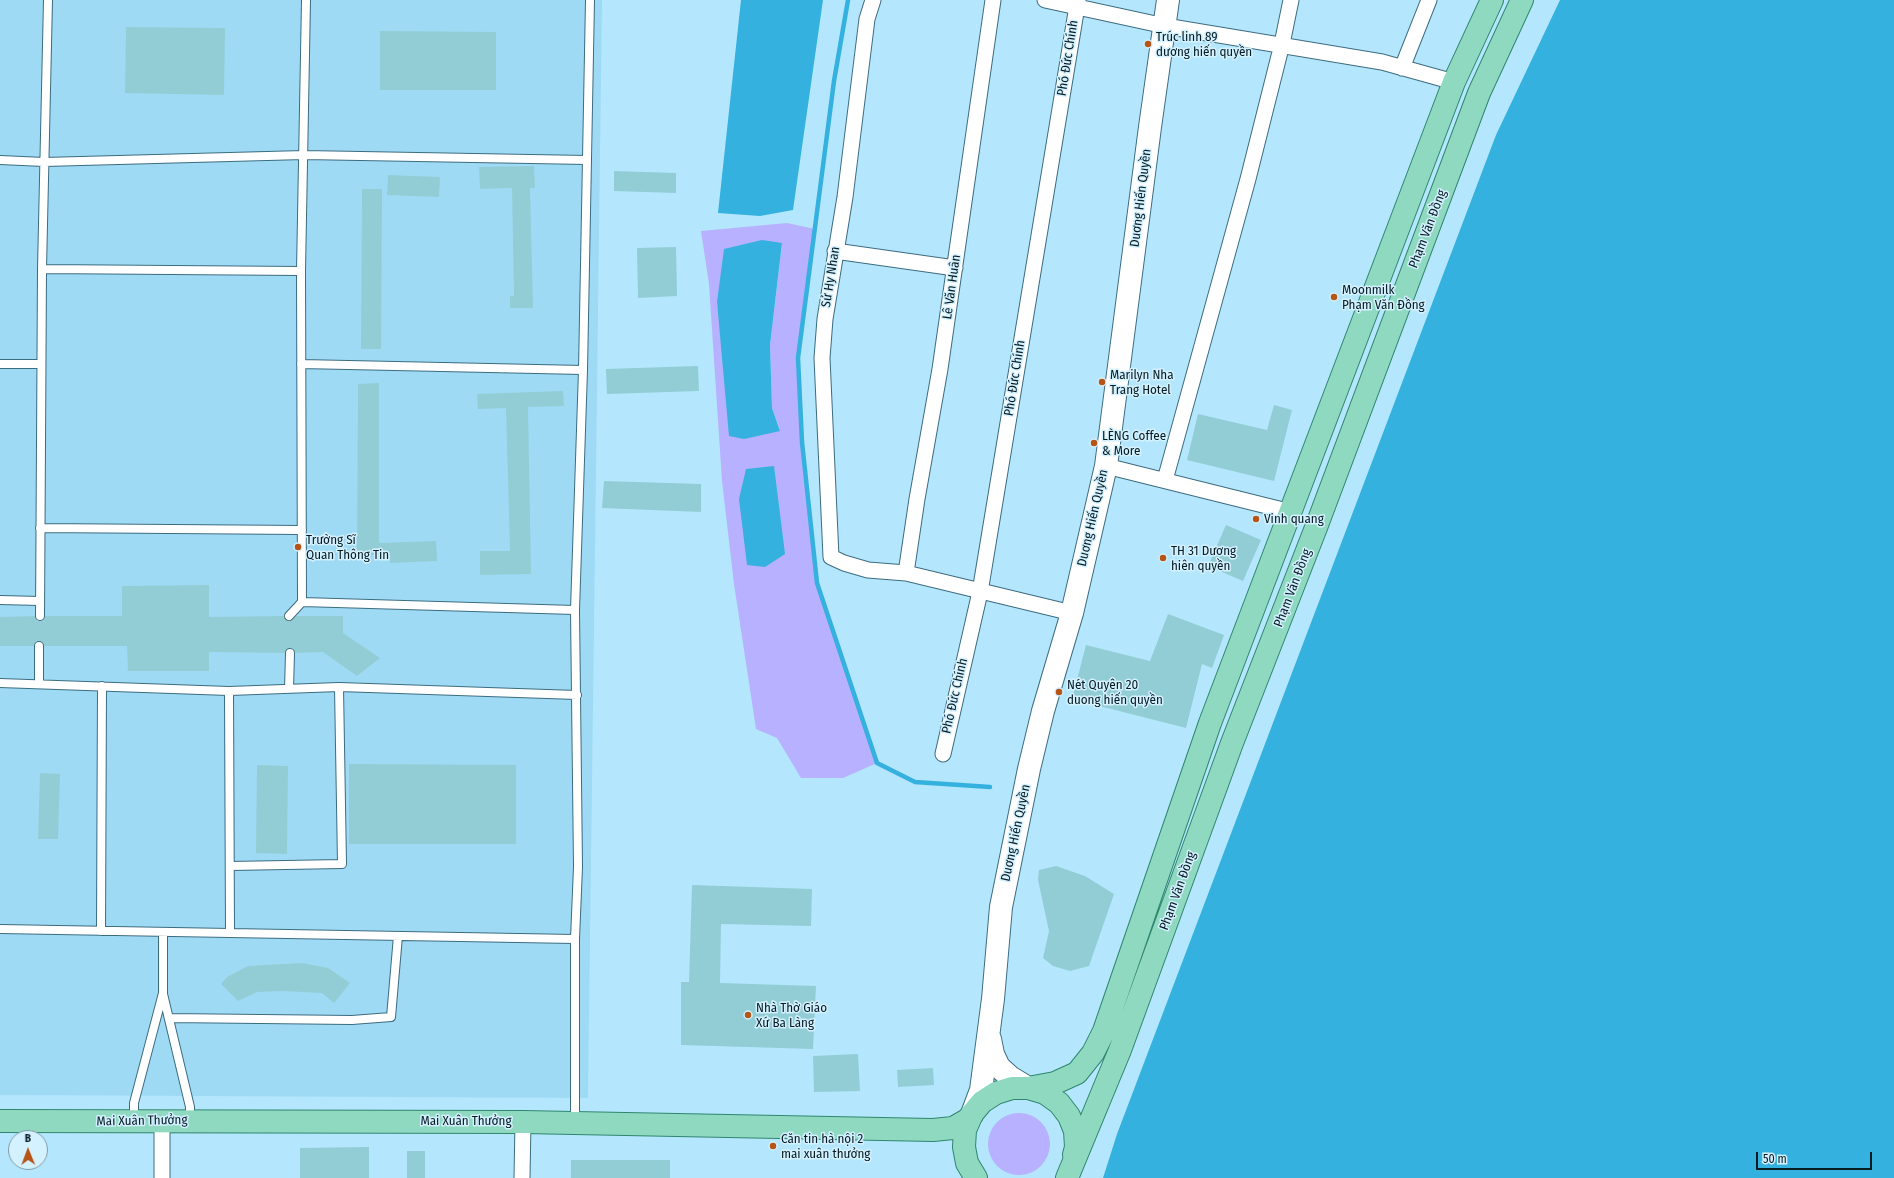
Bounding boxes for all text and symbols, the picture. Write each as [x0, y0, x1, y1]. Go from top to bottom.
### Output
street label: Phó Đức Chính [1054, 19, 1082, 97]
place label: Trúc linh 89 dương hiến quyền [1156, 29, 1252, 60]
marker: Trúc linh 89 dương hiến quyền [1143, 39, 1153, 49]
street label: Duơng Hiến Quyền [1127, 148, 1155, 248]
street label: Phạm Văn Đồng [1406, 188, 1450, 270]
street label: Sử Hy Nhan [818, 245, 844, 309]
street label: Lê Văn Huân [940, 254, 964, 320]
place label: Moonmilk Phạm Văn Đồng [1342, 282, 1425, 313]
marker: Moonmilk Phạm Văn Đồng [1329, 292, 1339, 302]
street label: Phó Đức Chính [1001, 339, 1029, 417]
place label: Marilyn Nha Trang Hotel [1110, 367, 1174, 398]
marker: Marilyn Nha Trang Hotel [1097, 377, 1107, 387]
place label: LÈNG Coffee & More [1102, 428, 1166, 459]
marker: LÈNG Coffee & More [1089, 438, 1099, 448]
street label: Duơng Hiến Quyền [1074, 468, 1112, 568]
place label: Vinh quang [1264, 511, 1324, 527]
marker: Vinh quang [1251, 514, 1261, 524]
place label: Trường Sĩ Quan Thông Tin [306, 532, 389, 563]
marker: Trường Sĩ Quan Thông Tin [293, 542, 303, 552]
place label: TH 31 Dương hiên quyền [1171, 543, 1236, 574]
street label: Phạm Văn Đồng [1271, 547, 1315, 629]
marker: TH 31 Dương hiên quyền [1158, 553, 1168, 563]
street label: Phó Đức Chính [939, 657, 971, 735]
place label: Nét Quyên 20 duong hiến quyền [1067, 677, 1163, 708]
marker: Nét Quyên 20 duong hiến quyền [1054, 687, 1064, 697]
street label: Duơng Hiến Quyền [998, 783, 1034, 883]
street label: Phạm Văn Đồng [1157, 849, 1199, 933]
place label: Nhà Thờ Giáo Xứ Ba Làng [756, 1000, 827, 1031]
marker: Nhà Thờ Giáo Xứ Ba Làng [743, 1010, 753, 1020]
street label: Mai Xuân Thưởng [96, 1112, 188, 1130]
street label: Mai Xuân Thưởng [420, 1113, 512, 1129]
north arrow [8, 1130, 48, 1170]
place label: Căn tin hà nội 2 mai xuân thưởng [781, 1131, 870, 1162]
text: B [25, 1132, 31, 1145]
marker: Căn tin hà nội 2 mai xuân thưởng [768, 1141, 778, 1151]
scale bar [1758, 1144, 1874, 1170]
text: 50 m [1763, 1152, 1787, 1166]

